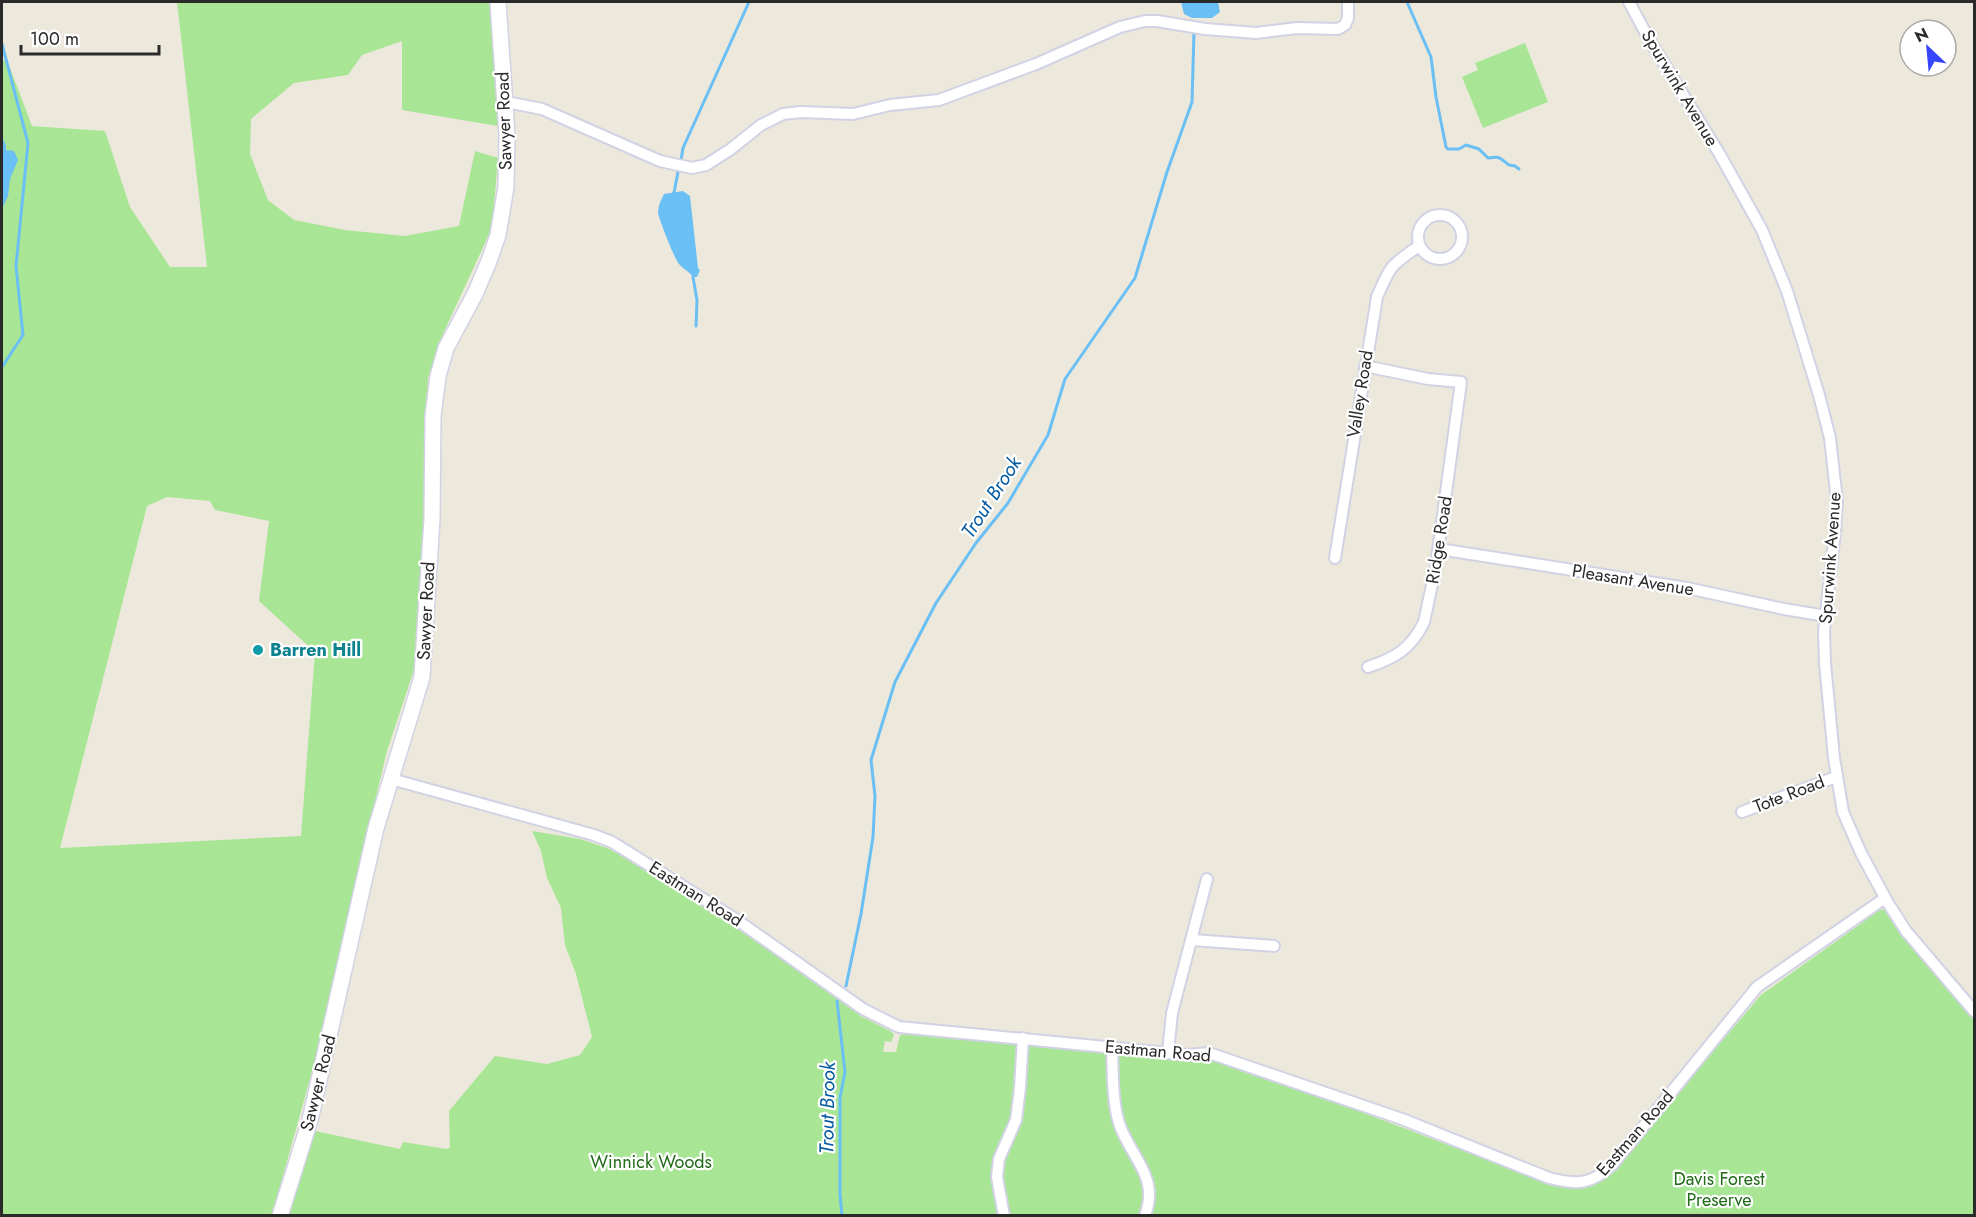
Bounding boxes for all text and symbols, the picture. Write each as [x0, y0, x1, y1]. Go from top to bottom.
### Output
scale bar [21, 18, 159, 56]
north arrow [1898, 18, 1958, 78]
text: N [1911, 22, 1932, 48]
street label: Spurwink Avenue [1635, 25, 1725, 151]
text: 100 m [30, 26, 79, 52]
street label: Sawyer Road [489, 71, 519, 171]
street label: Valley Road [1340, 348, 1380, 440]
water label: Trout Brook [954, 449, 1029, 544]
street label: Spurwink Avenue [1812, 491, 1848, 625]
street label: Ridge Road [1419, 494, 1459, 586]
street label: Pleasant Avenue [1570, 558, 1696, 602]
street label: Sawyer Road [410, 561, 442, 661]
place label: Barren Hill [270, 637, 361, 663]
marker: Barren Hill [251, 643, 265, 657]
street label: Tote Road [1750, 769, 1828, 819]
street label: Eastman Road [644, 855, 748, 933]
street label: Sawyer Road [293, 1032, 343, 1134]
street label: Eastman Road [1104, 1033, 1212, 1069]
water label: Trout Brook [812, 1060, 843, 1154]
street label: Eastman Road [1590, 1084, 1680, 1182]
park label: Winnick Woods [590, 1149, 712, 1175]
park label: Davis Forest Preserve [1673, 1166, 1765, 1213]

